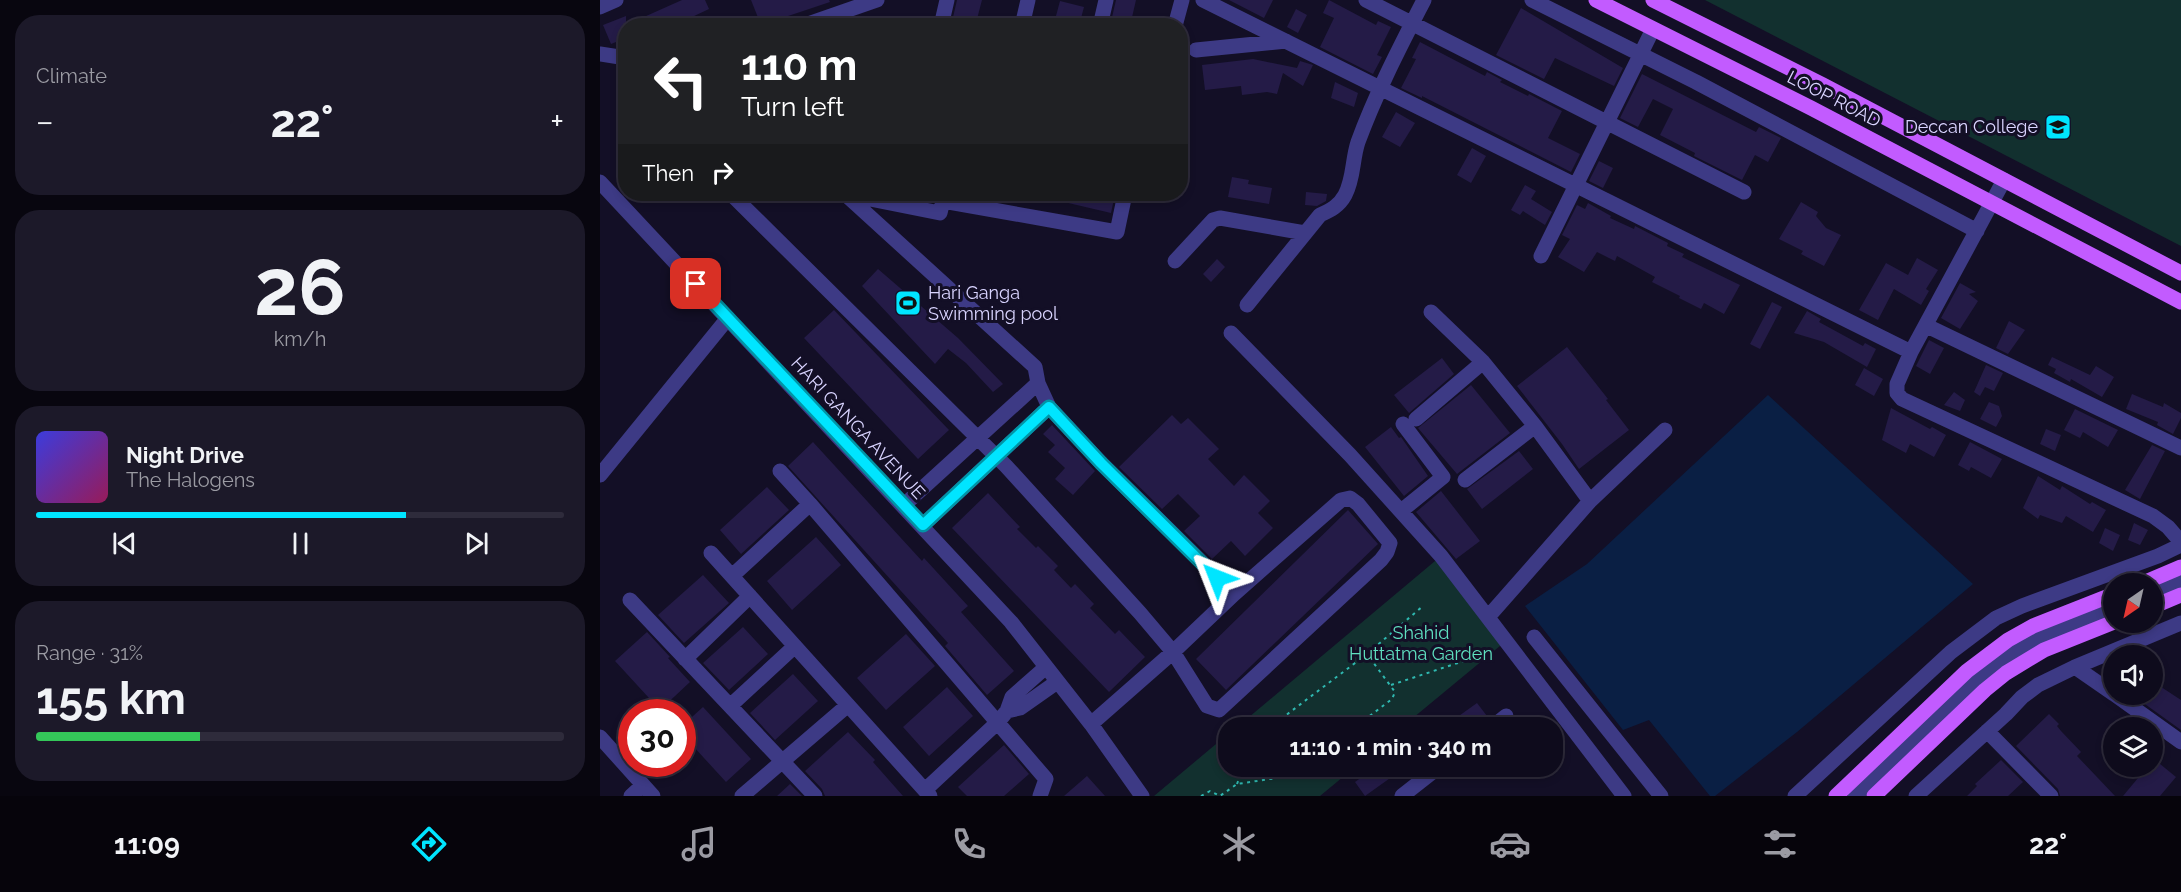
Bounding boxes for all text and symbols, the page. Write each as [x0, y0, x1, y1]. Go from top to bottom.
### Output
text: 110 m [741, 41, 857, 90]
icon: left [642, 42, 720, 120]
text: Climate [36, 64, 107, 88]
street label: LOOP ROAD [1784, 66, 1885, 131]
text: Turn left [741, 91, 844, 122]
text: 22° [270, 95, 334, 148]
text: − [36, 102, 54, 141]
text: + [550, 102, 564, 141]
school or university icon: Deccan College [2043, 112, 2073, 142]
place label: Deccan College [1905, 116, 2038, 137]
icon: right [706, 156, 739, 189]
text: Then [642, 160, 694, 186]
text: 26 [254, 242, 346, 333]
pin [670, 258, 721, 309]
icon: arrive [679, 267, 712, 300]
place label: Hari Ganga Swimming pool [928, 282, 1058, 324]
sports icon: Hari Ganga Swimming pool [893, 288, 923, 318]
text: km/h [274, 327, 326, 351]
street label: HARI GANGA AVENUE [787, 352, 930, 503]
text: Night Drive [126, 442, 244, 468]
text: The Halogens [126, 468, 255, 492]
icon: previous [108, 527, 141, 560]
icon: pause [284, 527, 317, 560]
icon: next [460, 527, 493, 560]
position arrow [1185, 546, 1249, 610]
north arrow [2103, 573, 2163, 633]
map controls [2103, 573, 2163, 777]
park label: Shahid Huttatma Garden [1349, 622, 1493, 664]
text: Range · 31% [36, 641, 143, 665]
button: sound [2103, 645, 2163, 705]
text: 155 km [36, 672, 186, 725]
speed limit sign: 30 [618, 699, 696, 777]
button: layers [2103, 717, 2163, 777]
text: 11:10 · 1 min · 340 m [1289, 734, 1492, 760]
icon: directions [408, 823, 450, 865]
icon: music [678, 823, 720, 865]
icon: phone [948, 823, 990, 865]
icon: climate [1218, 823, 1260, 865]
icon: car [1489, 823, 1531, 865]
icon: filters [1759, 823, 1801, 865]
text: 11:09 [114, 829, 180, 860]
text: 22° [2029, 829, 2067, 860]

